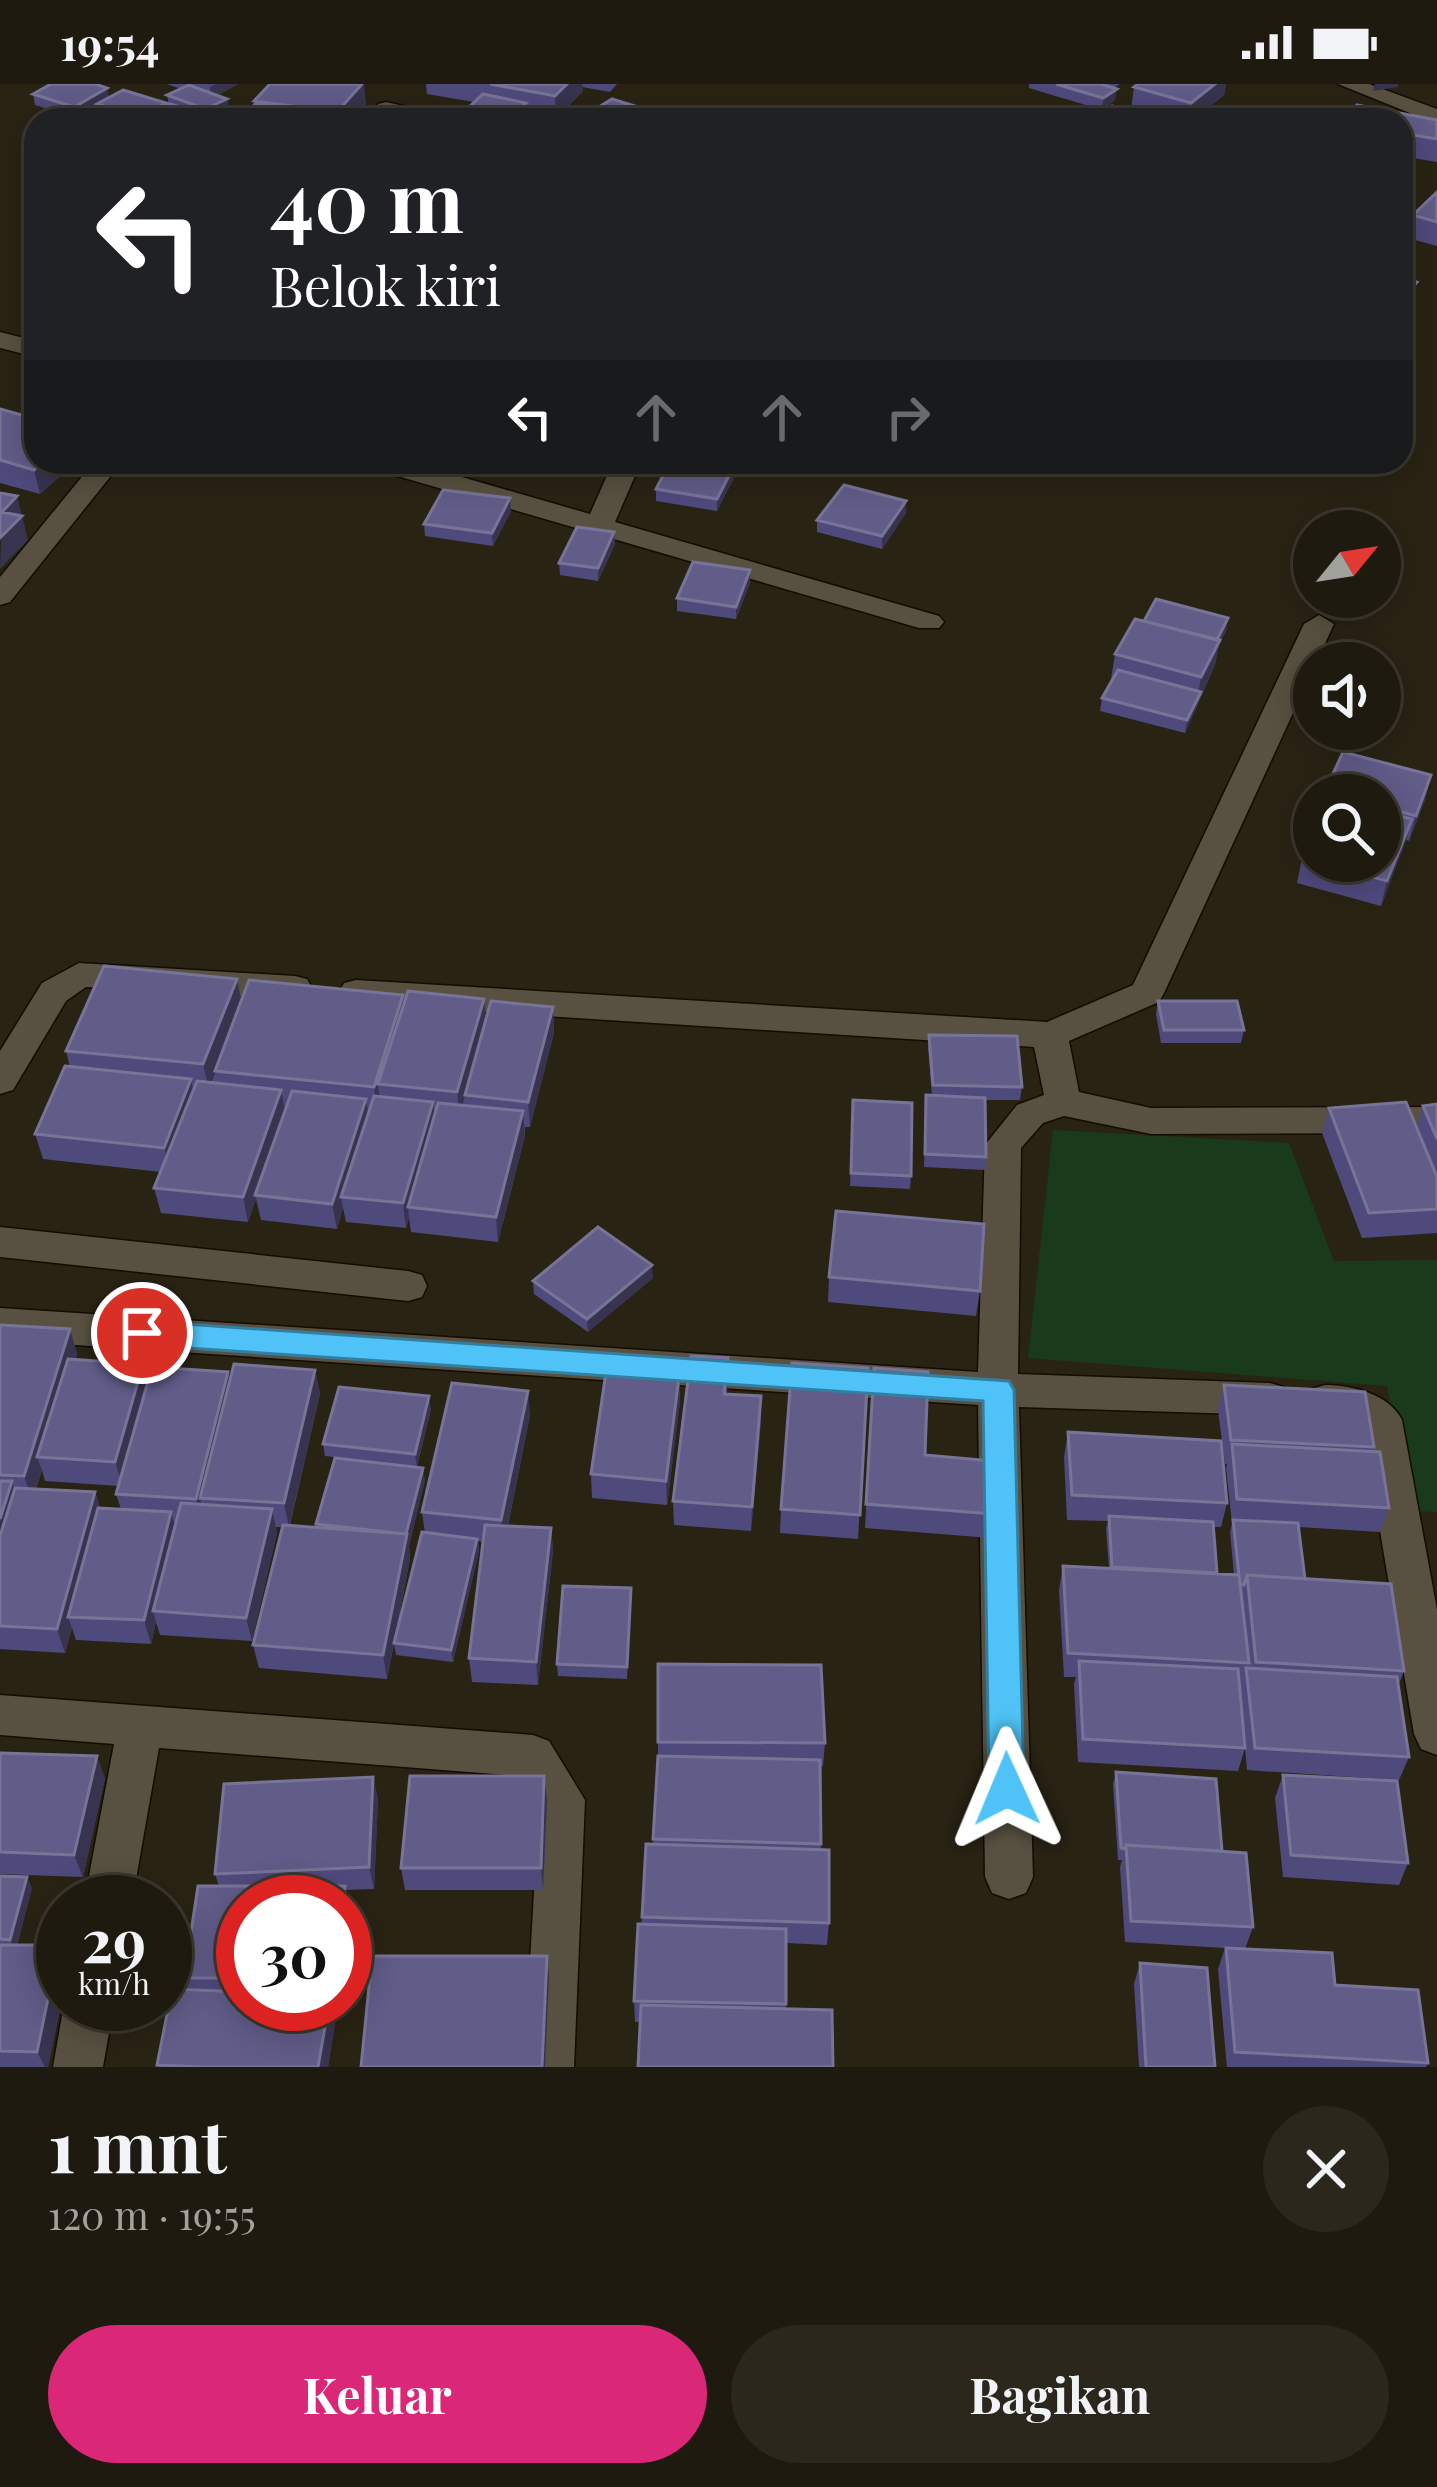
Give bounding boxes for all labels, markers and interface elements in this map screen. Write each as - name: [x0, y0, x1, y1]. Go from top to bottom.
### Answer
- text: 19:54: [60, 12, 160, 72]
- text: 40 m: [270, 142, 464, 254]
- icon: left: [72, 156, 228, 312]
- text: Belok kiri: [270, 249, 501, 321]
- icon: left: [497, 384, 563, 450]
- icon: ahead: [623, 384, 689, 450]
- icon: ahead: [749, 384, 815, 450]
- icon: right: [875, 384, 941, 450]
- north arrow: [1293, 510, 1401, 618]
- map controls: [1293, 510, 1401, 882]
- button: sound: [1293, 642, 1401, 750]
- button: search: [1293, 774, 1401, 882]
- pin: [91, 1282, 193, 1384]
- icon: arrive: [109, 1300, 175, 1366]
- position arrow: [944, 1726, 1070, 1852]
- speed limit sign: 30: [216, 1875, 372, 2031]
- text: 29: [82, 1898, 146, 1978]
- text: km/h: [78, 1963, 150, 2003]
- text: 1 mnt: [48, 2095, 227, 2191]
- button: close: [1263, 2106, 1389, 2232]
- text: 120 m · 19:55: [48, 2188, 256, 2240]
- button: Keluar: [48, 2325, 707, 2463]
- button: Bagikan: [731, 2325, 1389, 2463]

